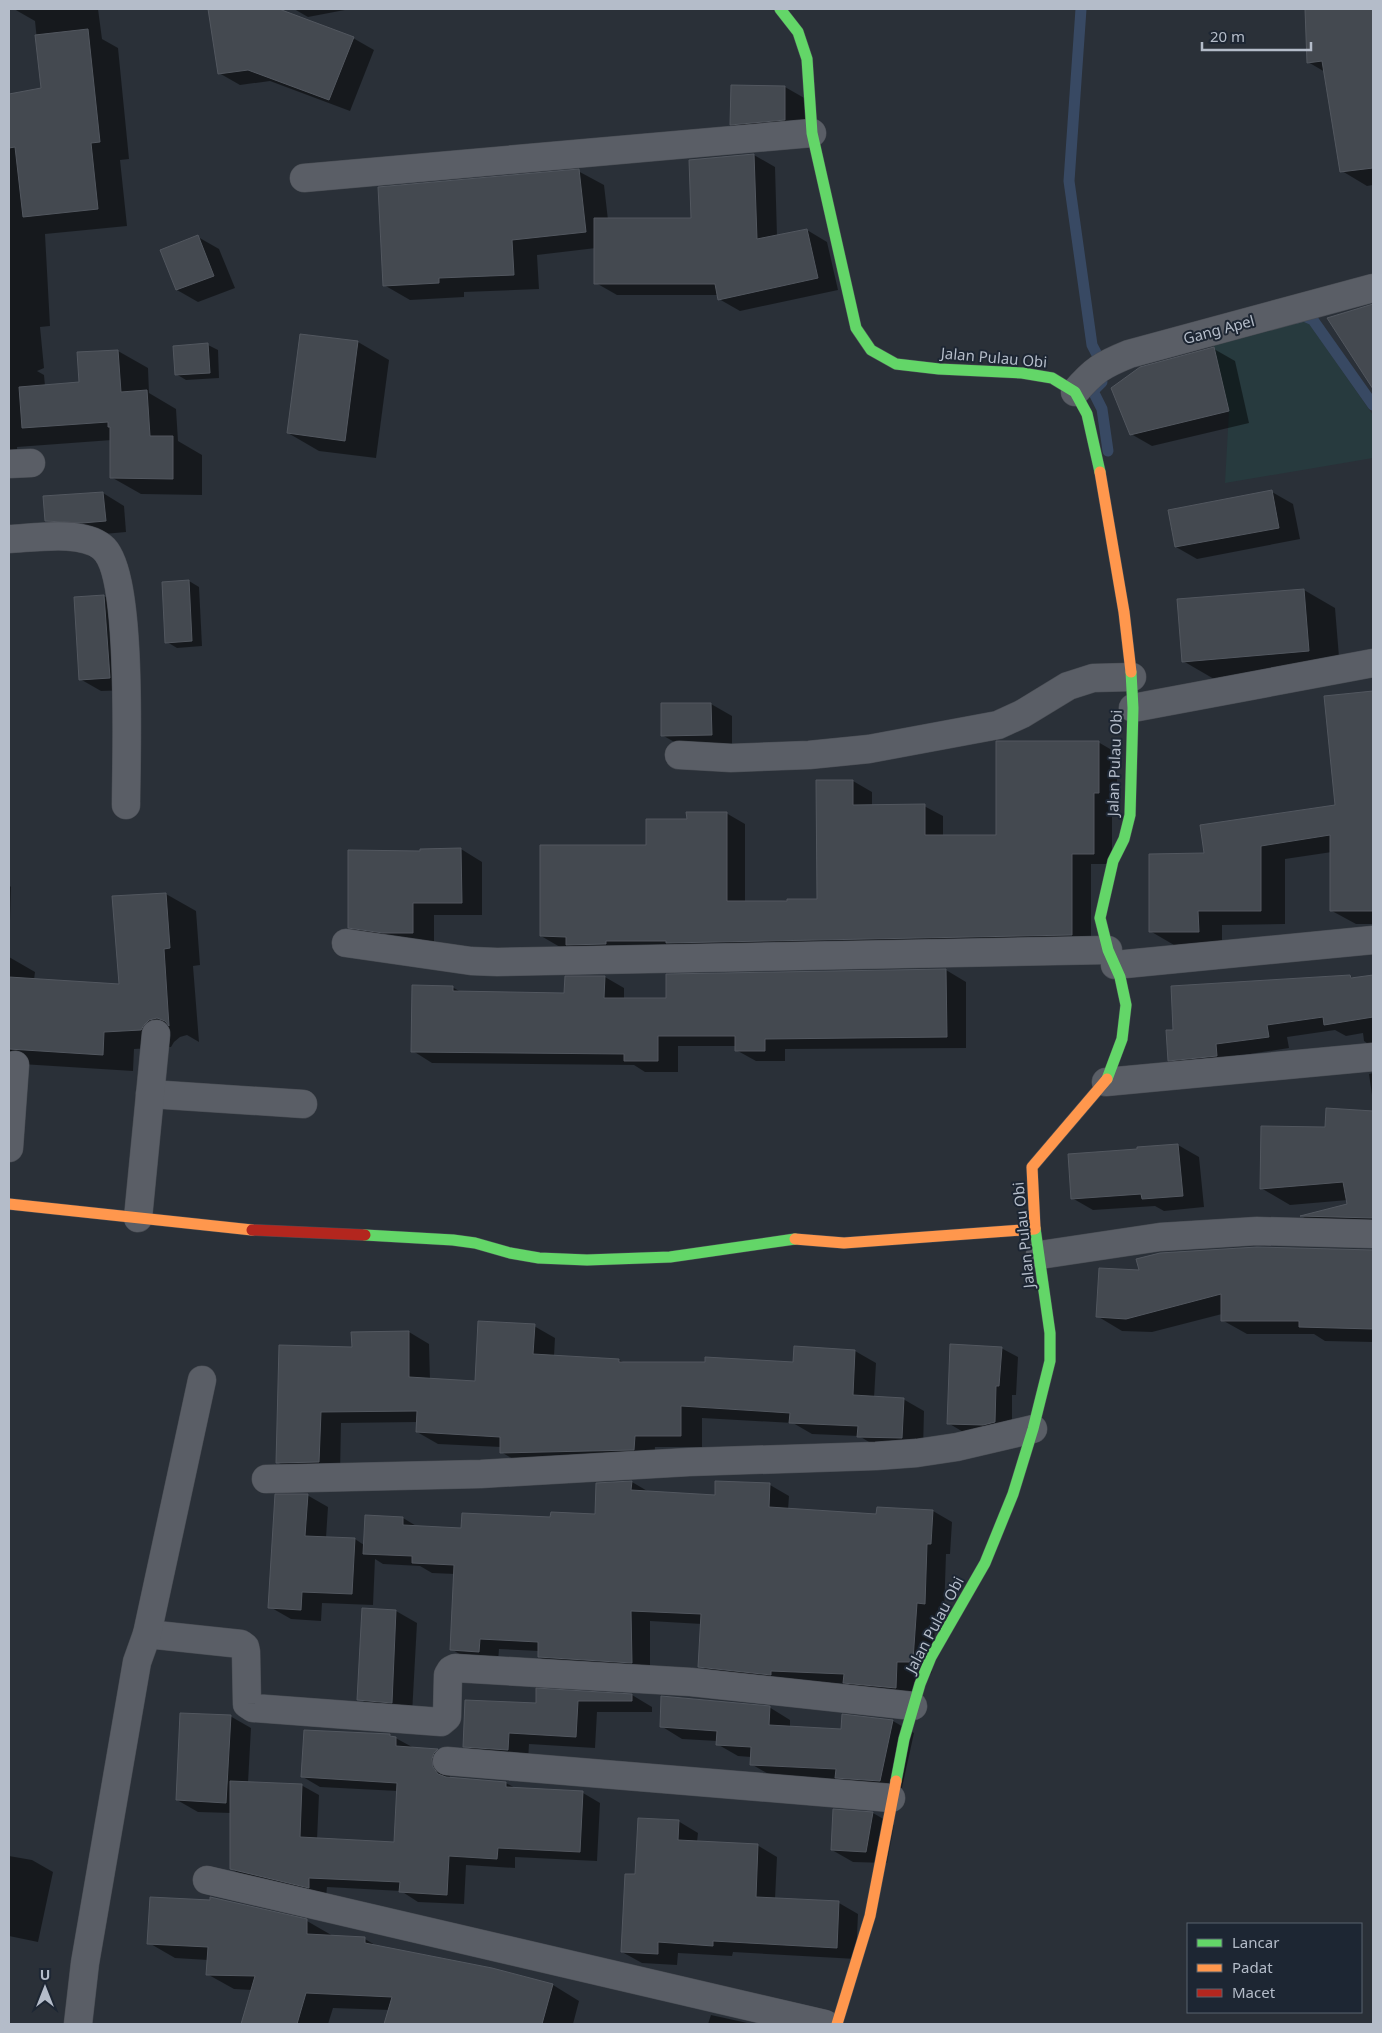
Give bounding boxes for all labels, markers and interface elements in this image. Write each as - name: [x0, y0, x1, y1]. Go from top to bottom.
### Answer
- scale bar: [1202, 20, 1311, 52]
- text: 20 m: [1210, 26, 1245, 46]
- street label: Gang Apel: [1181, 310, 1257, 348]
- street label: Jalan Pulau Obi: [938, 342, 1048, 372]
- street label: Jalan Pulau Obi: [1102, 709, 1126, 819]
- street label: Jalan Pulau Obi: [1007, 1181, 1039, 1291]
- street label: Jalan Pulau Obi: [899, 1573, 968, 1678]
- legend: [1187, 1923, 1362, 2013]
- text: Lancar: [1232, 1932, 1279, 1952]
- text: Padat: [1232, 1957, 1273, 1977]
- north arrow: [20, 1963, 70, 2013]
- text: U: [40, 1965, 50, 1984]
- text: Macet: [1232, 1982, 1276, 2002]

